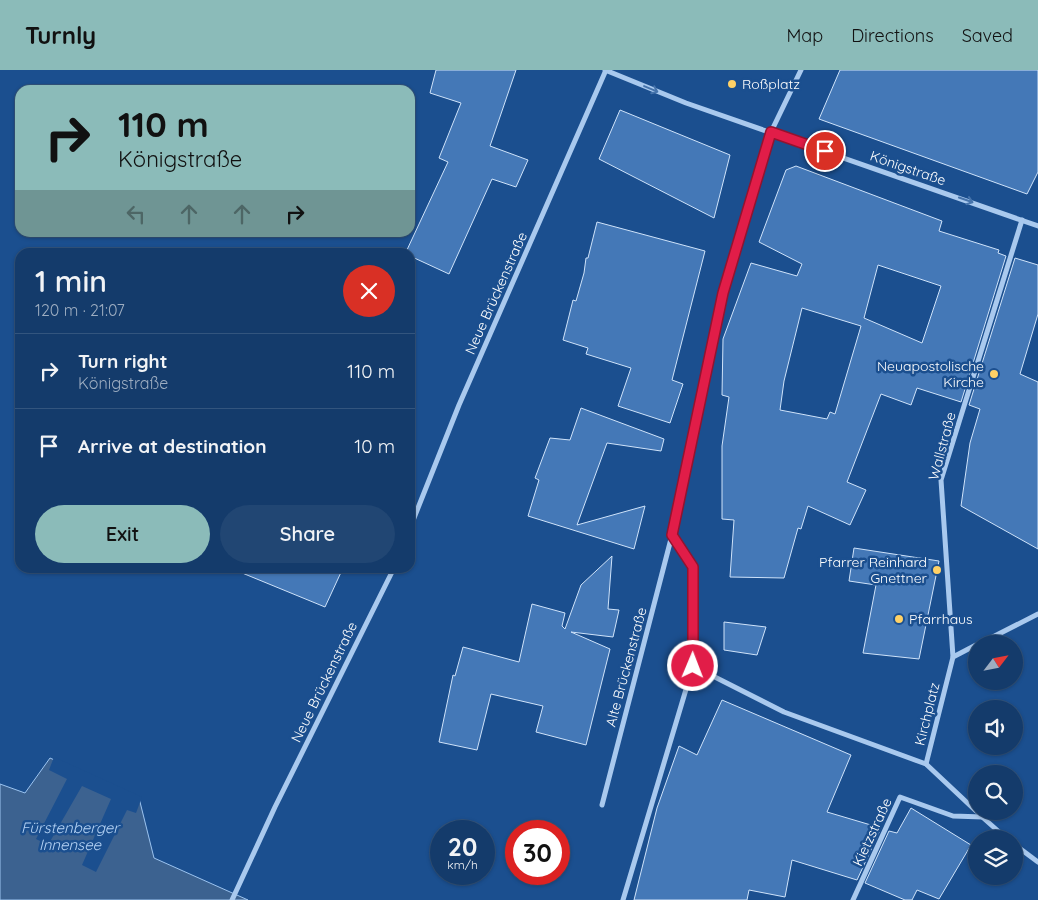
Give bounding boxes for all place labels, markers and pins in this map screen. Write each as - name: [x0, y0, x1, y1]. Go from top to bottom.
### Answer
- place label: Roßplatz: [742, 75, 800, 93]
- marker: Roßplatz: [726, 78, 738, 90]
- pin: [804, 130, 846, 172]
- place label: Neuapostolische Kirche: [877, 357, 984, 391]
- marker: Neuapostolische Kirche: [988, 368, 1000, 380]
- place label: Pfarrer Reinhard Gnettner: [819, 553, 928, 587]
- marker: Pfarrer Reinhard Gnettner: [931, 564, 943, 576]
- place label: Pfarrhaus: [909, 610, 973, 628]
- marker: Pfarrhaus: [893, 613, 905, 625]

